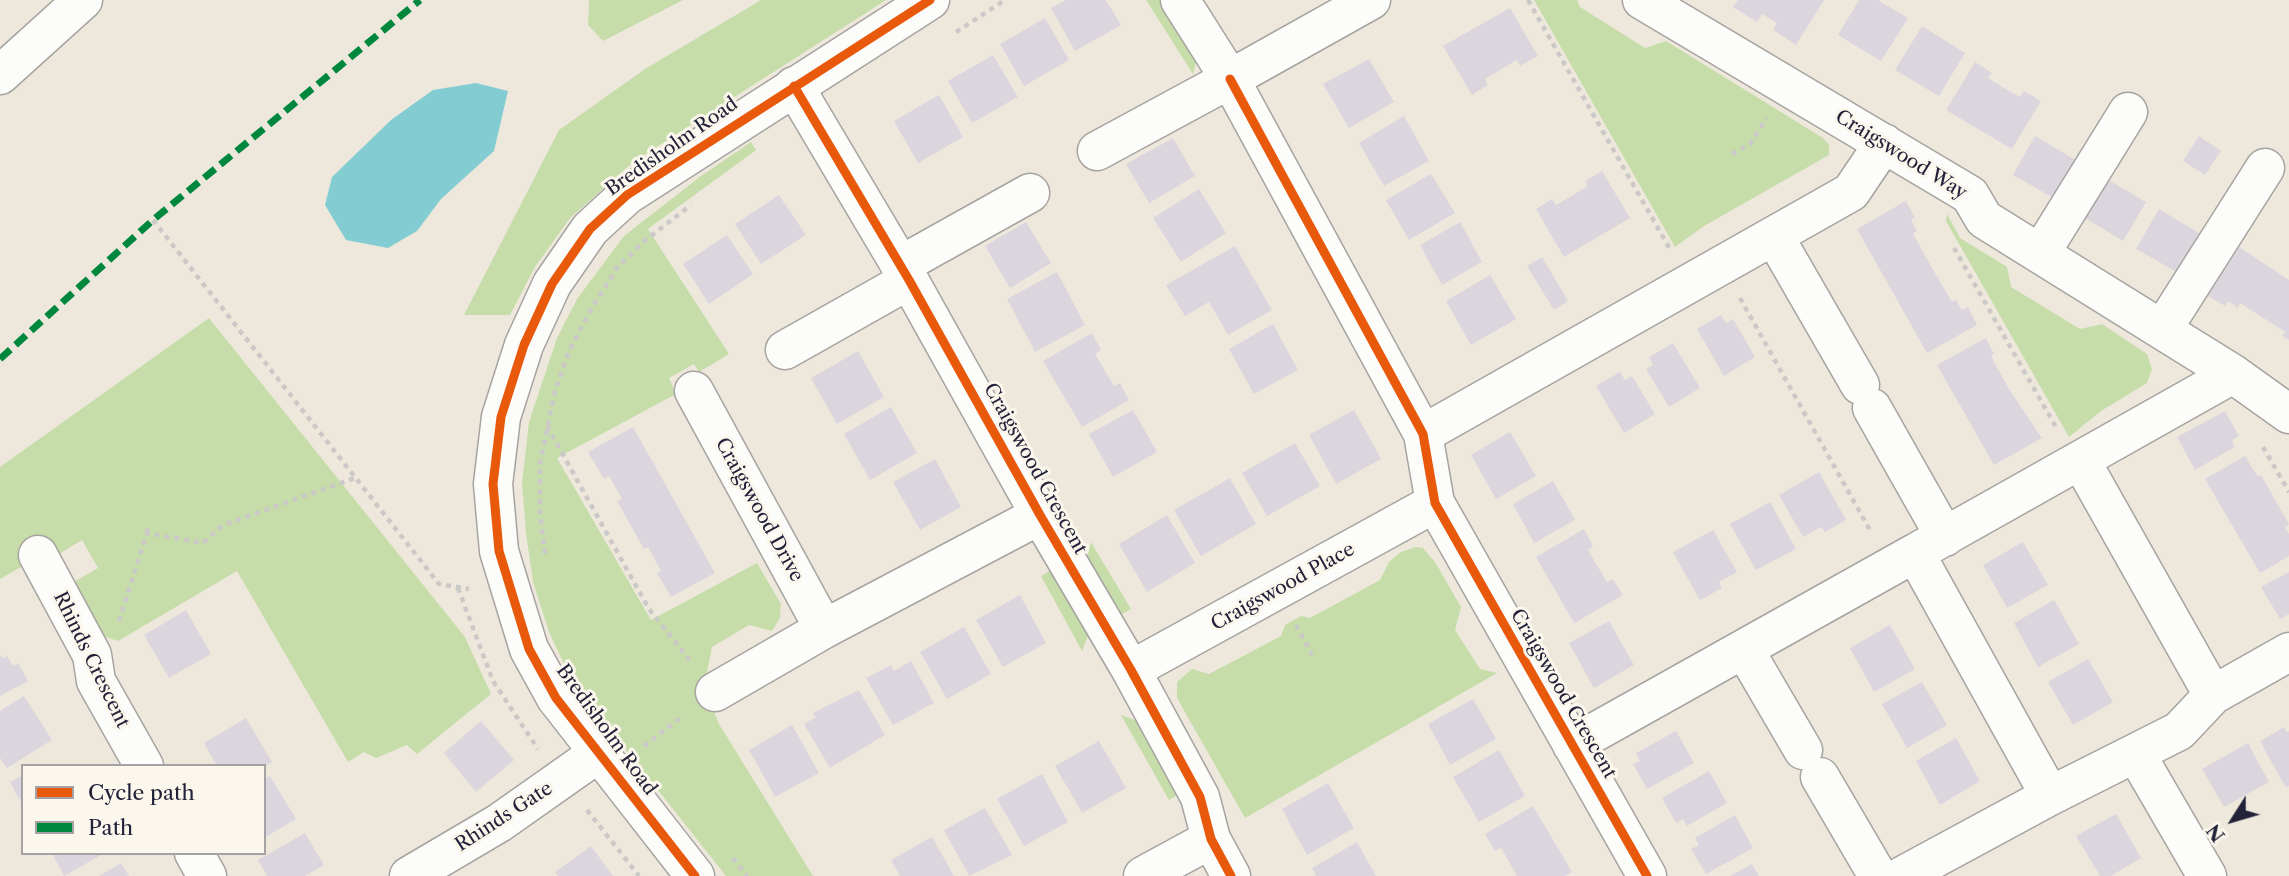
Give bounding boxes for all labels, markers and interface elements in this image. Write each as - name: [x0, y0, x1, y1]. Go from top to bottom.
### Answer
- street label: Bredisholm Road: [602, 93, 742, 201]
- street label: Craigswood Way: [1831, 105, 1971, 205]
- street label: Craigswood Crescent: [978, 379, 1092, 559]
- street label: Craigswood Drive: [710, 434, 808, 586]
- street label: Craigswood Place: [1207, 538, 1359, 636]
- street label: Rhinds Crescent: [48, 588, 134, 732]
- street label: Craigswood Crescent: [1505, 605, 1621, 783]
- street label: Bredisholm Road: [551, 660, 661, 800]
- legend: [21, 764, 266, 855]
- street label: Rhinds Gate: [451, 777, 557, 857]
- text: Cycle path: [88, 780, 195, 805]
- north arrow: [2198, 785, 2268, 855]
- text: Path: [88, 815, 133, 840]
- text: N: [2202, 819, 2230, 846]

